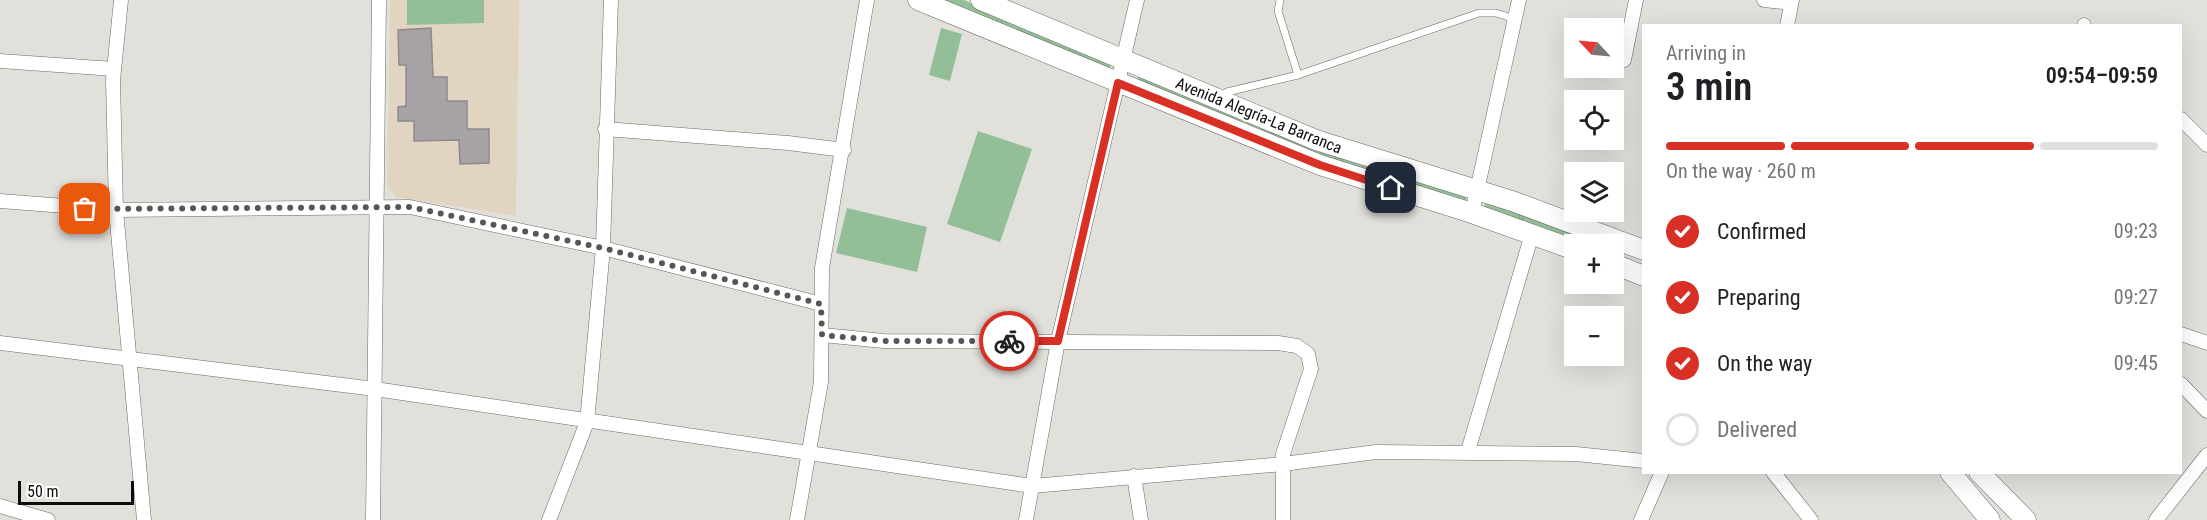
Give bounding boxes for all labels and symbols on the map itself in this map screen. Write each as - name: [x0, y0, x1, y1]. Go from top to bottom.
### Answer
- north arrow: [1564, 18, 1624, 78]
- street label: Avenida Alegría-La Barranca: [1173, 73, 1345, 158]
- pin: [1365, 162, 1416, 213]
- pin: [59, 183, 110, 234]
- courier: [979, 311, 1039, 371]
- scale bar: [18, 478, 134, 506]

